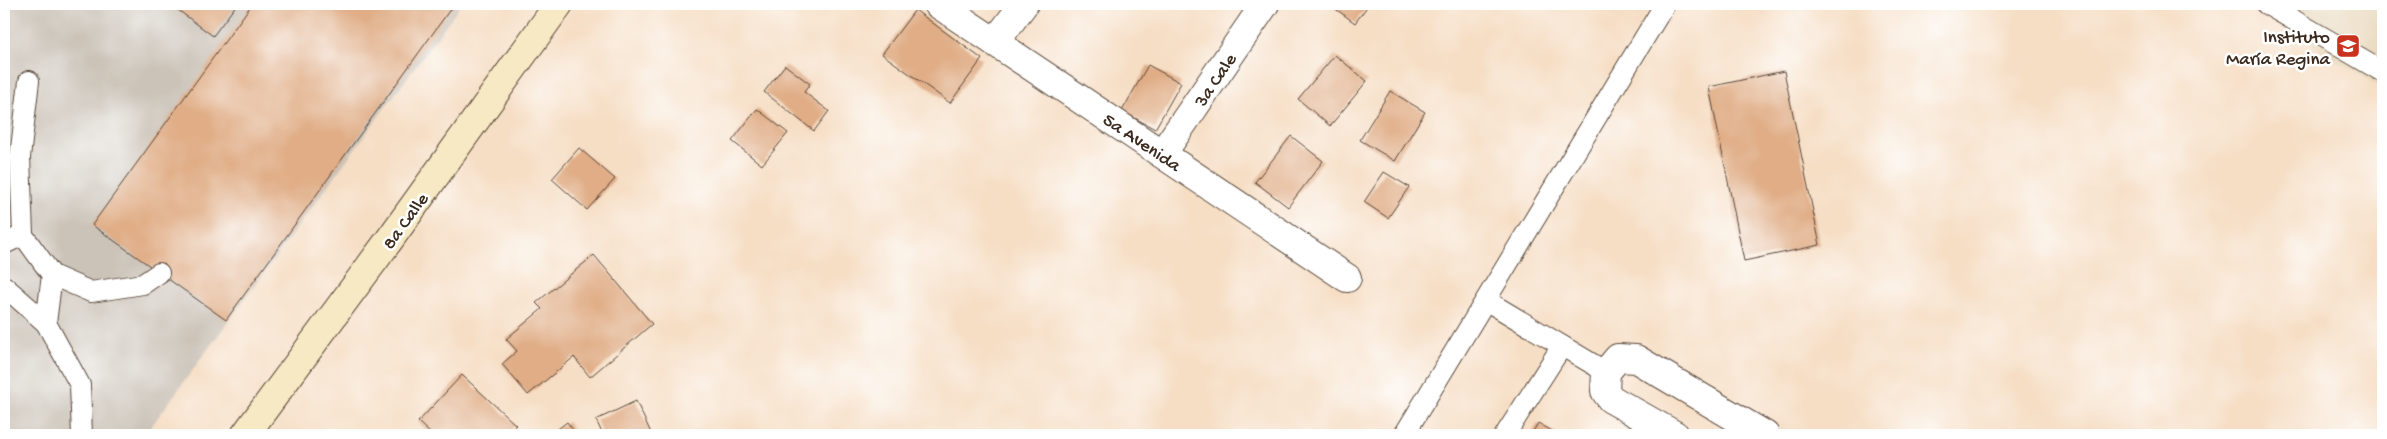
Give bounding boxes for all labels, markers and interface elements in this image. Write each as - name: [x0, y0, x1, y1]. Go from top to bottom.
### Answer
- place label: Instituto María Regina: [2226, 27, 2331, 72]
- school or university icon: Instituto María Regina: [2335, 33, 2361, 59]
- street label: 3a Cale: [1190, 50, 1243, 113]
- street label: 5a Avenida: [1098, 109, 1186, 179]
- street label: 8a Calle: [379, 189, 435, 255]

